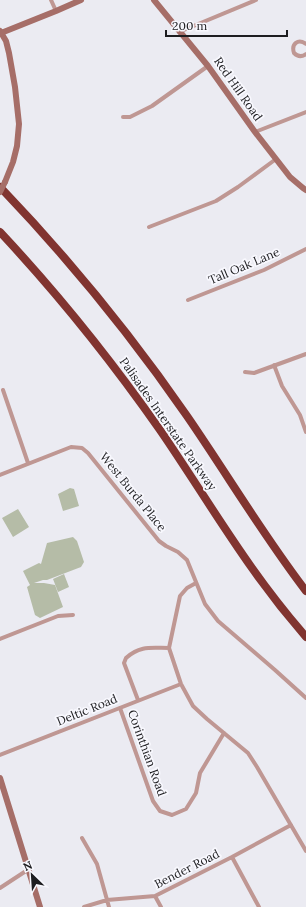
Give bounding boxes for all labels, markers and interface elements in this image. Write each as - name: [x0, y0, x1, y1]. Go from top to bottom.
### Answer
- scale bar: [166, 12, 287, 38]
- text: 200 m: [172, 18, 208, 33]
- street label: Red Hill Road: [211, 54, 266, 123]
- street label: Tall Oak Lane: [206, 244, 282, 287]
- street label: Palisades Interstate Parkway: [117, 354, 221, 494]
- street label: West Burda Place: [97, 449, 170, 534]
- street label: Deltic Road: [54, 691, 119, 728]
- street label: Corinthian Road: [125, 708, 170, 798]
- street label: Bender Road: [152, 846, 222, 891]
- north arrow: [12, 855, 52, 895]
- text: N: [21, 858, 35, 874]

